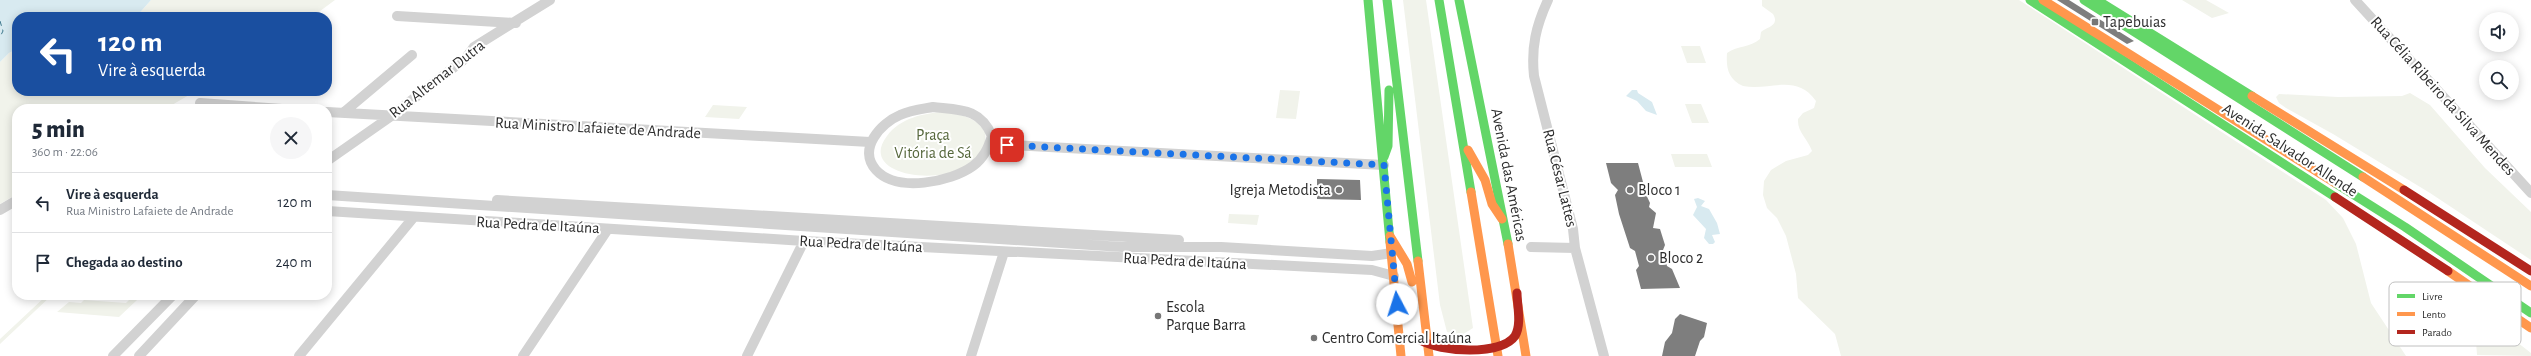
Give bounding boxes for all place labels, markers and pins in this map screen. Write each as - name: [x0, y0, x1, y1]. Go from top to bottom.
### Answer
- place label: Tapebuias: [2103, 14, 2166, 30]
- marker: Tapebuias: [2090, 17, 2100, 27]
- pin: [990, 128, 1024, 162]
- place label: Igreja Metodista: [1230, 182, 1331, 199]
- place label: Bloco 1: [1638, 182, 1681, 198]
- marker: Igreja Metodista: [1334, 185, 1344, 195]
- marker: Bloco 1: [1625, 185, 1635, 195]
- place label: Bloco 2: [1659, 250, 1703, 266]
- marker: Bloco 2: [1646, 253, 1656, 263]
- place label: Escola Parque Barra: [1166, 299, 1246, 333]
- marker: Escola Parque Barra: [1153, 311, 1163, 321]
- place label: Centro Comercial Itaúna: [1322, 330, 1472, 346]
- marker: Centro Comercial Itaúna: [1309, 333, 1319, 343]

